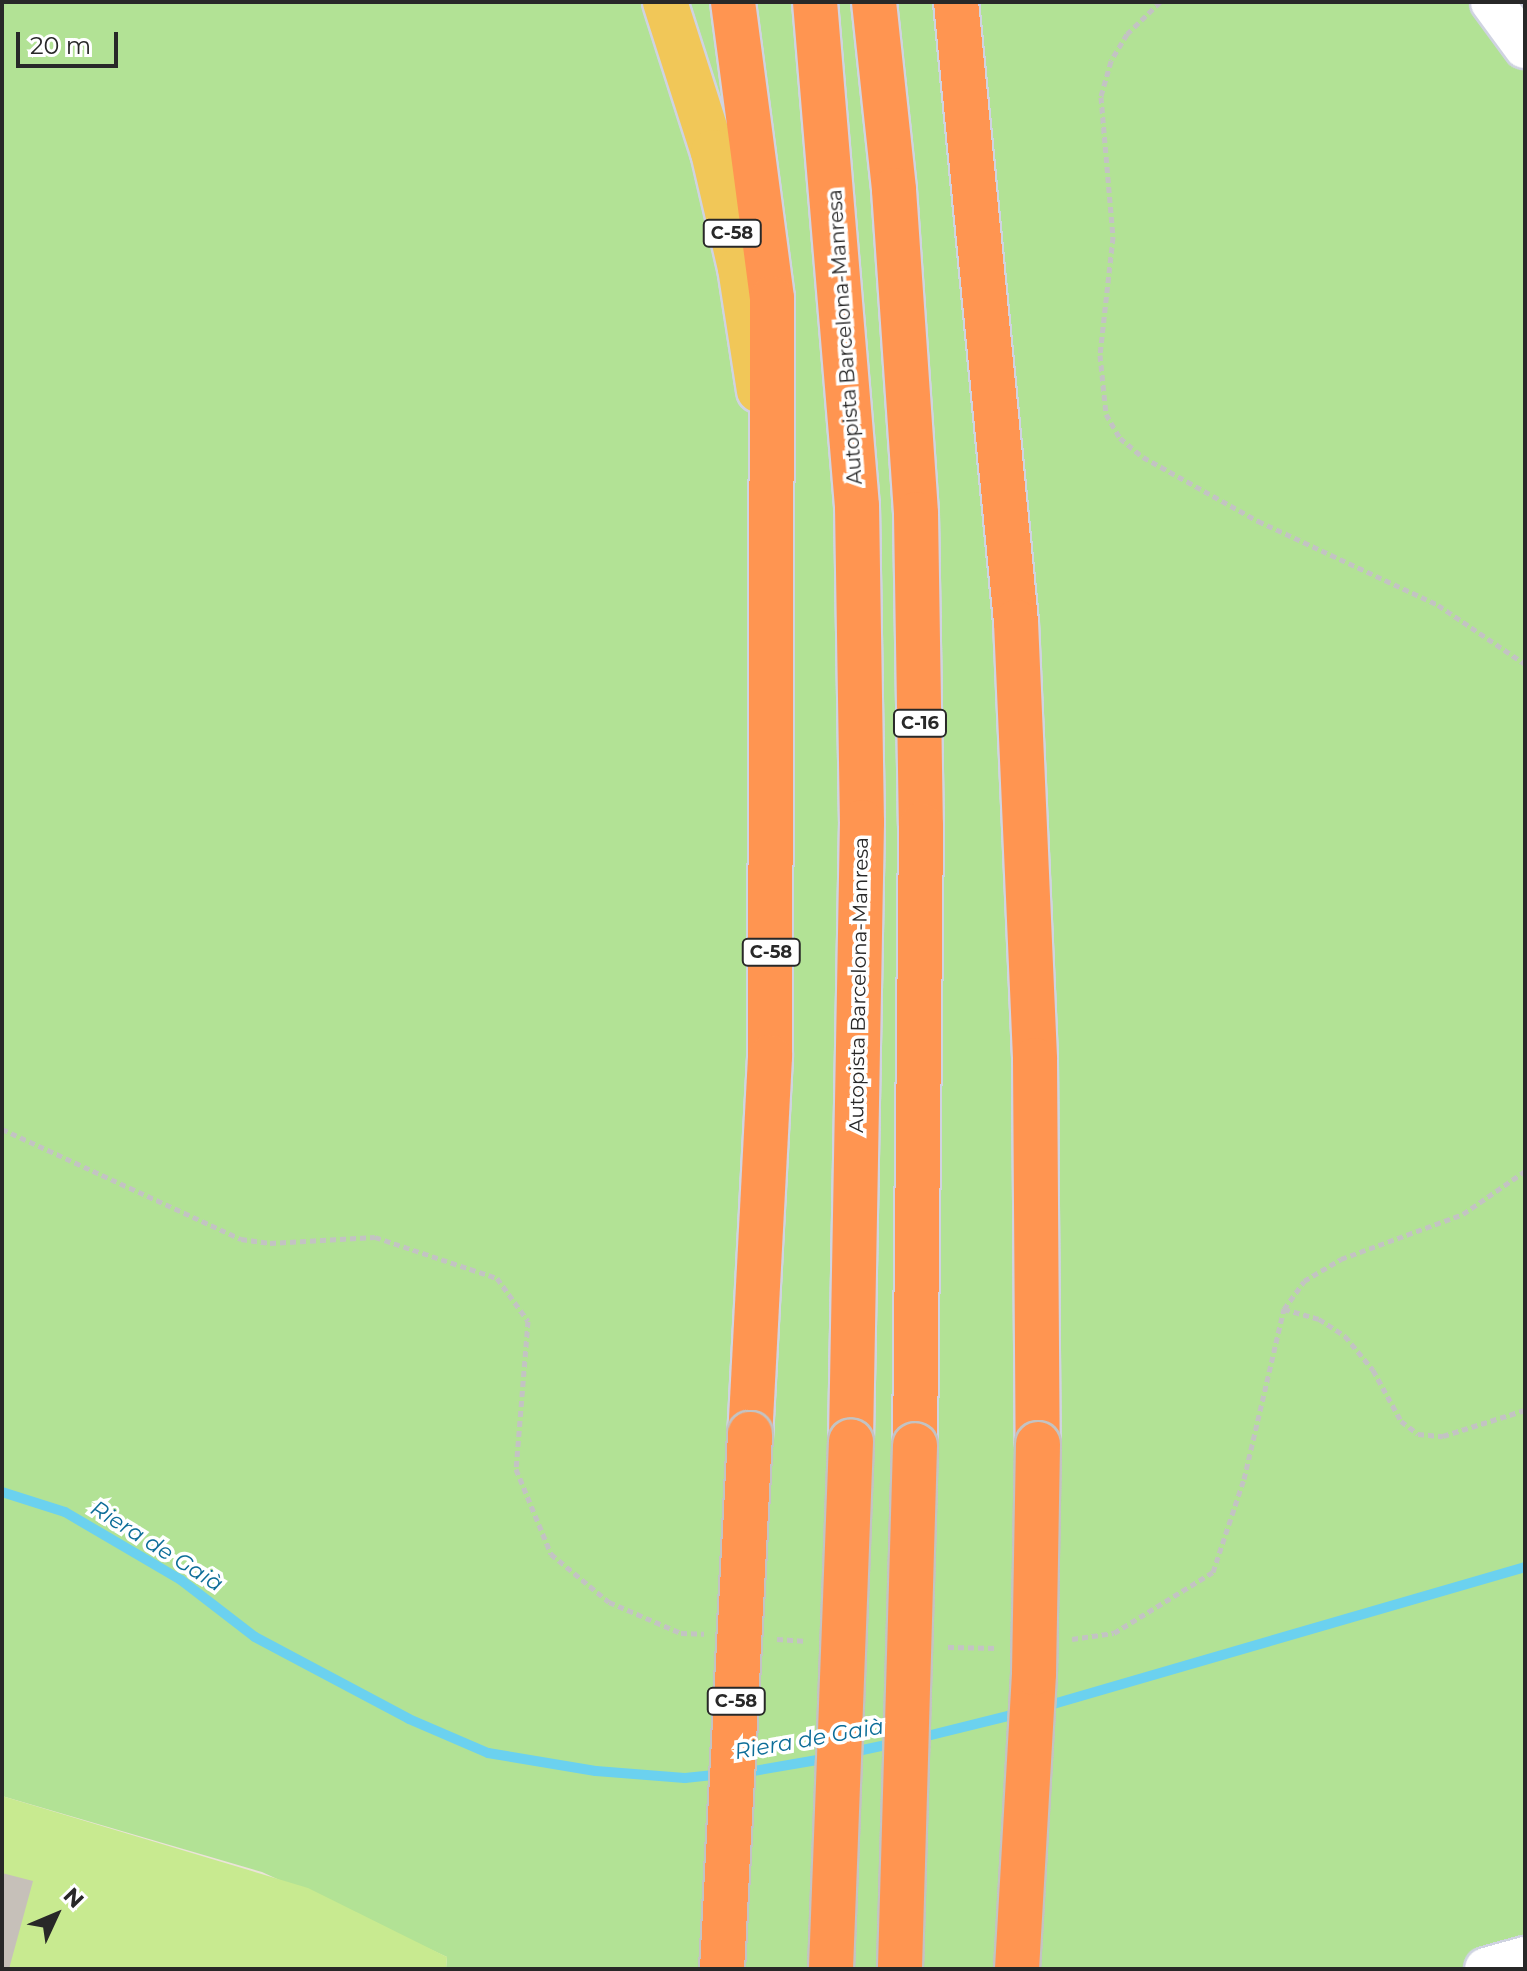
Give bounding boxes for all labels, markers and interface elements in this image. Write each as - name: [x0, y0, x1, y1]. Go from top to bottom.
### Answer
- scale bar: [20, 16, 122, 66]
- text: 20 m: [30, 31, 91, 60]
- street label: Autopista Barcelona-Manresa: [823, 189, 867, 485]
- road number: C-58: [702, 219, 762, 247]
- road number: C-16: [892, 709, 948, 737]
- street label: Autopista Barcelona-Manresa: [844, 837, 874, 1133]
- road number: C-58: [741, 938, 801, 966]
- water label: Riera de Gaià: [86, 1495, 228, 1597]
- road number: C-58: [706, 1687, 766, 1715]
- water label: Riera de Gaià: [732, 1713, 886, 1765]
- north arrow: [16, 1875, 96, 1955]
- text: N: [58, 1882, 90, 1914]

